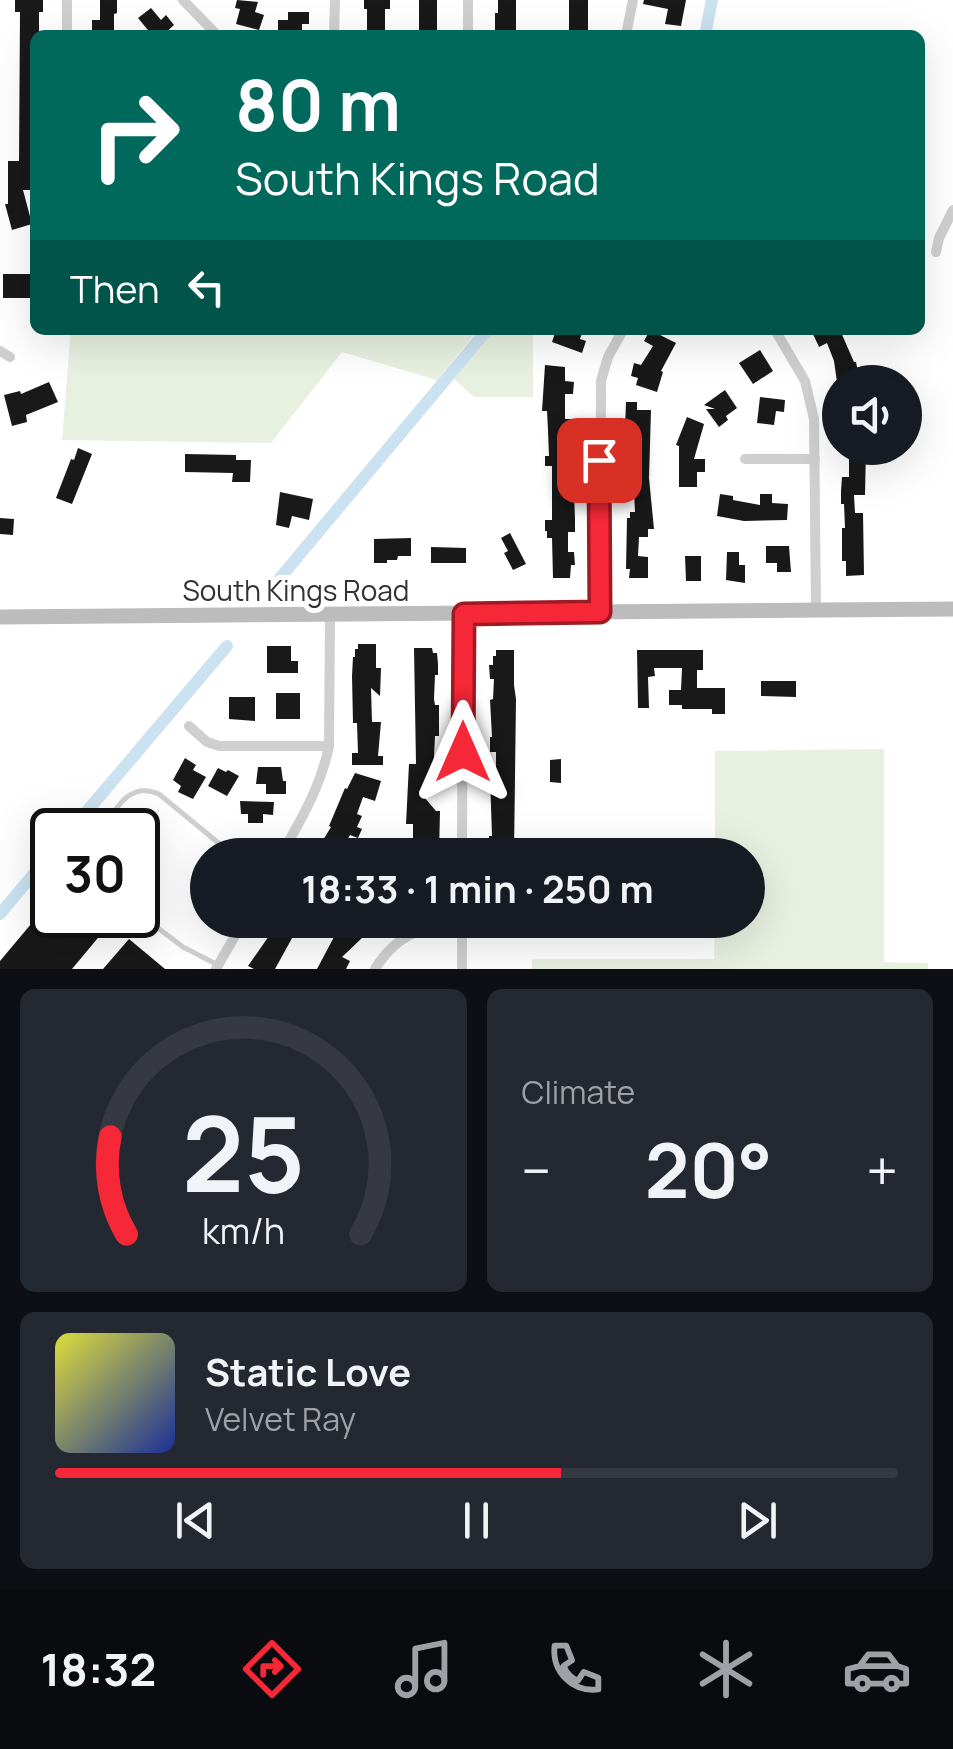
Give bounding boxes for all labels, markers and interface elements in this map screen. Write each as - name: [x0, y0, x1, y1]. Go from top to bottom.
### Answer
- text: 80 m: [235, 56, 401, 152]
- icon: right: [70, 70, 200, 200]
- text: South Kings Road: [235, 147, 600, 209]
- icon: left: [179, 260, 234, 315]
- text: Then: [70, 262, 159, 314]
- map controls: [822, 365, 922, 465]
- button: sound: [822, 365, 922, 465]
- pin: [557, 418, 642, 503]
- icon: arrive: [572, 433, 627, 488]
- street label: South Kings Road: [183, 571, 409, 609]
- position arrow: [411, 700, 515, 804]
- speed limit sign: 30: [30, 808, 160, 938]
- text: 18:33 · 1 min · 250 m: [301, 862, 654, 914]
- text: Climate: [522, 1070, 635, 1114]
- text: 25: [182, 1081, 305, 1223]
- text: 20°: [645, 1118, 773, 1221]
- text: −: [522, 1132, 551, 1208]
- text: +: [866, 1132, 898, 1208]
- text: km/h: [202, 1206, 285, 1255]
- text: Static Love: [205, 1345, 411, 1397]
- text: Velvet Ray: [205, 1397, 356, 1441]
- icon: previous: [168, 1493, 223, 1548]
- icon: pause: [449, 1493, 504, 1548]
- icon: next: [730, 1493, 785, 1548]
- icon: directions: [237, 1634, 307, 1704]
- icon: music: [389, 1634, 459, 1704]
- icon: phone: [540, 1634, 610, 1704]
- icon: climate: [691, 1634, 761, 1704]
- icon: car: [842, 1634, 912, 1704]
- text: 18:32: [41, 1638, 156, 1700]

